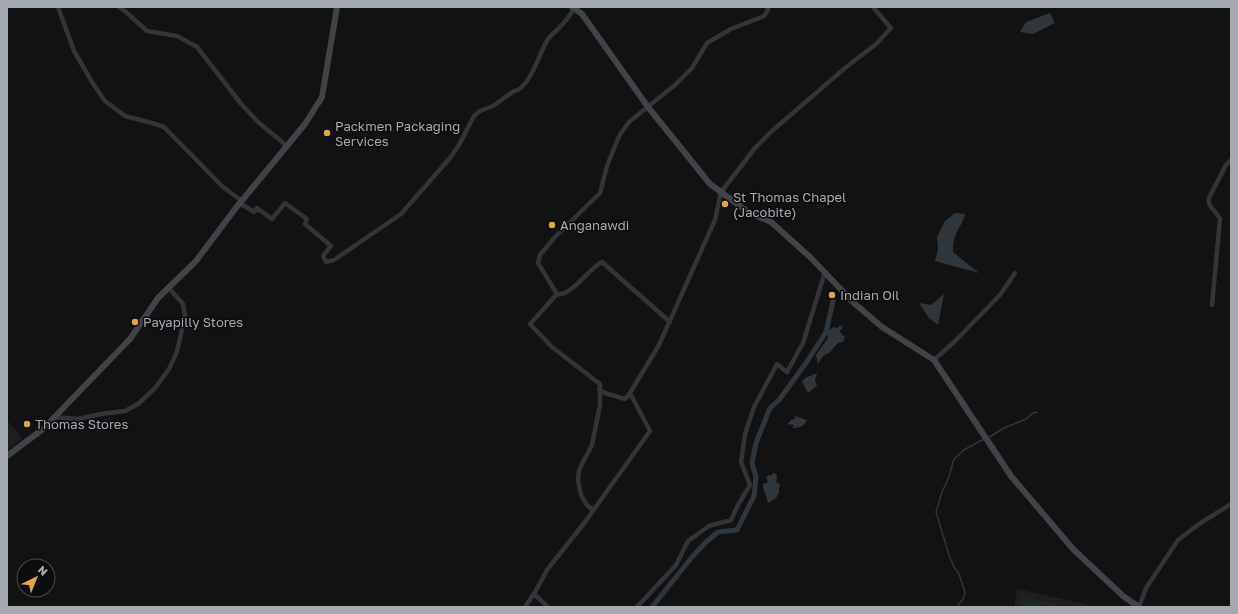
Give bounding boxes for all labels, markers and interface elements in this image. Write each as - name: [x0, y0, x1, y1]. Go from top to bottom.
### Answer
- place label: Packmen Packaging Services: [335, 118, 460, 149]
- marker: Packmen Packaging Services: [322, 128, 332, 138]
- place label: St Thomas Chapel (Jacobite): [733, 189, 846, 220]
- marker: St Thomas Chapel (Jacobite): [720, 199, 730, 209]
- place label: Anganawdi: [560, 217, 629, 233]
- marker: Anganawdi: [547, 220, 557, 230]
- place label: Indian Oil: [840, 287, 899, 303]
- marker: Indian Oil: [827, 290, 837, 300]
- place label: Payapilly Stores: [143, 314, 243, 330]
- marker: Payapilly Stores: [130, 317, 140, 327]
- place label: Thomas Stores: [35, 416, 128, 432]
- marker: Thomas Stores: [22, 419, 32, 429]
- north arrow: [16, 558, 56, 598]
- text: N: [36, 563, 51, 578]

